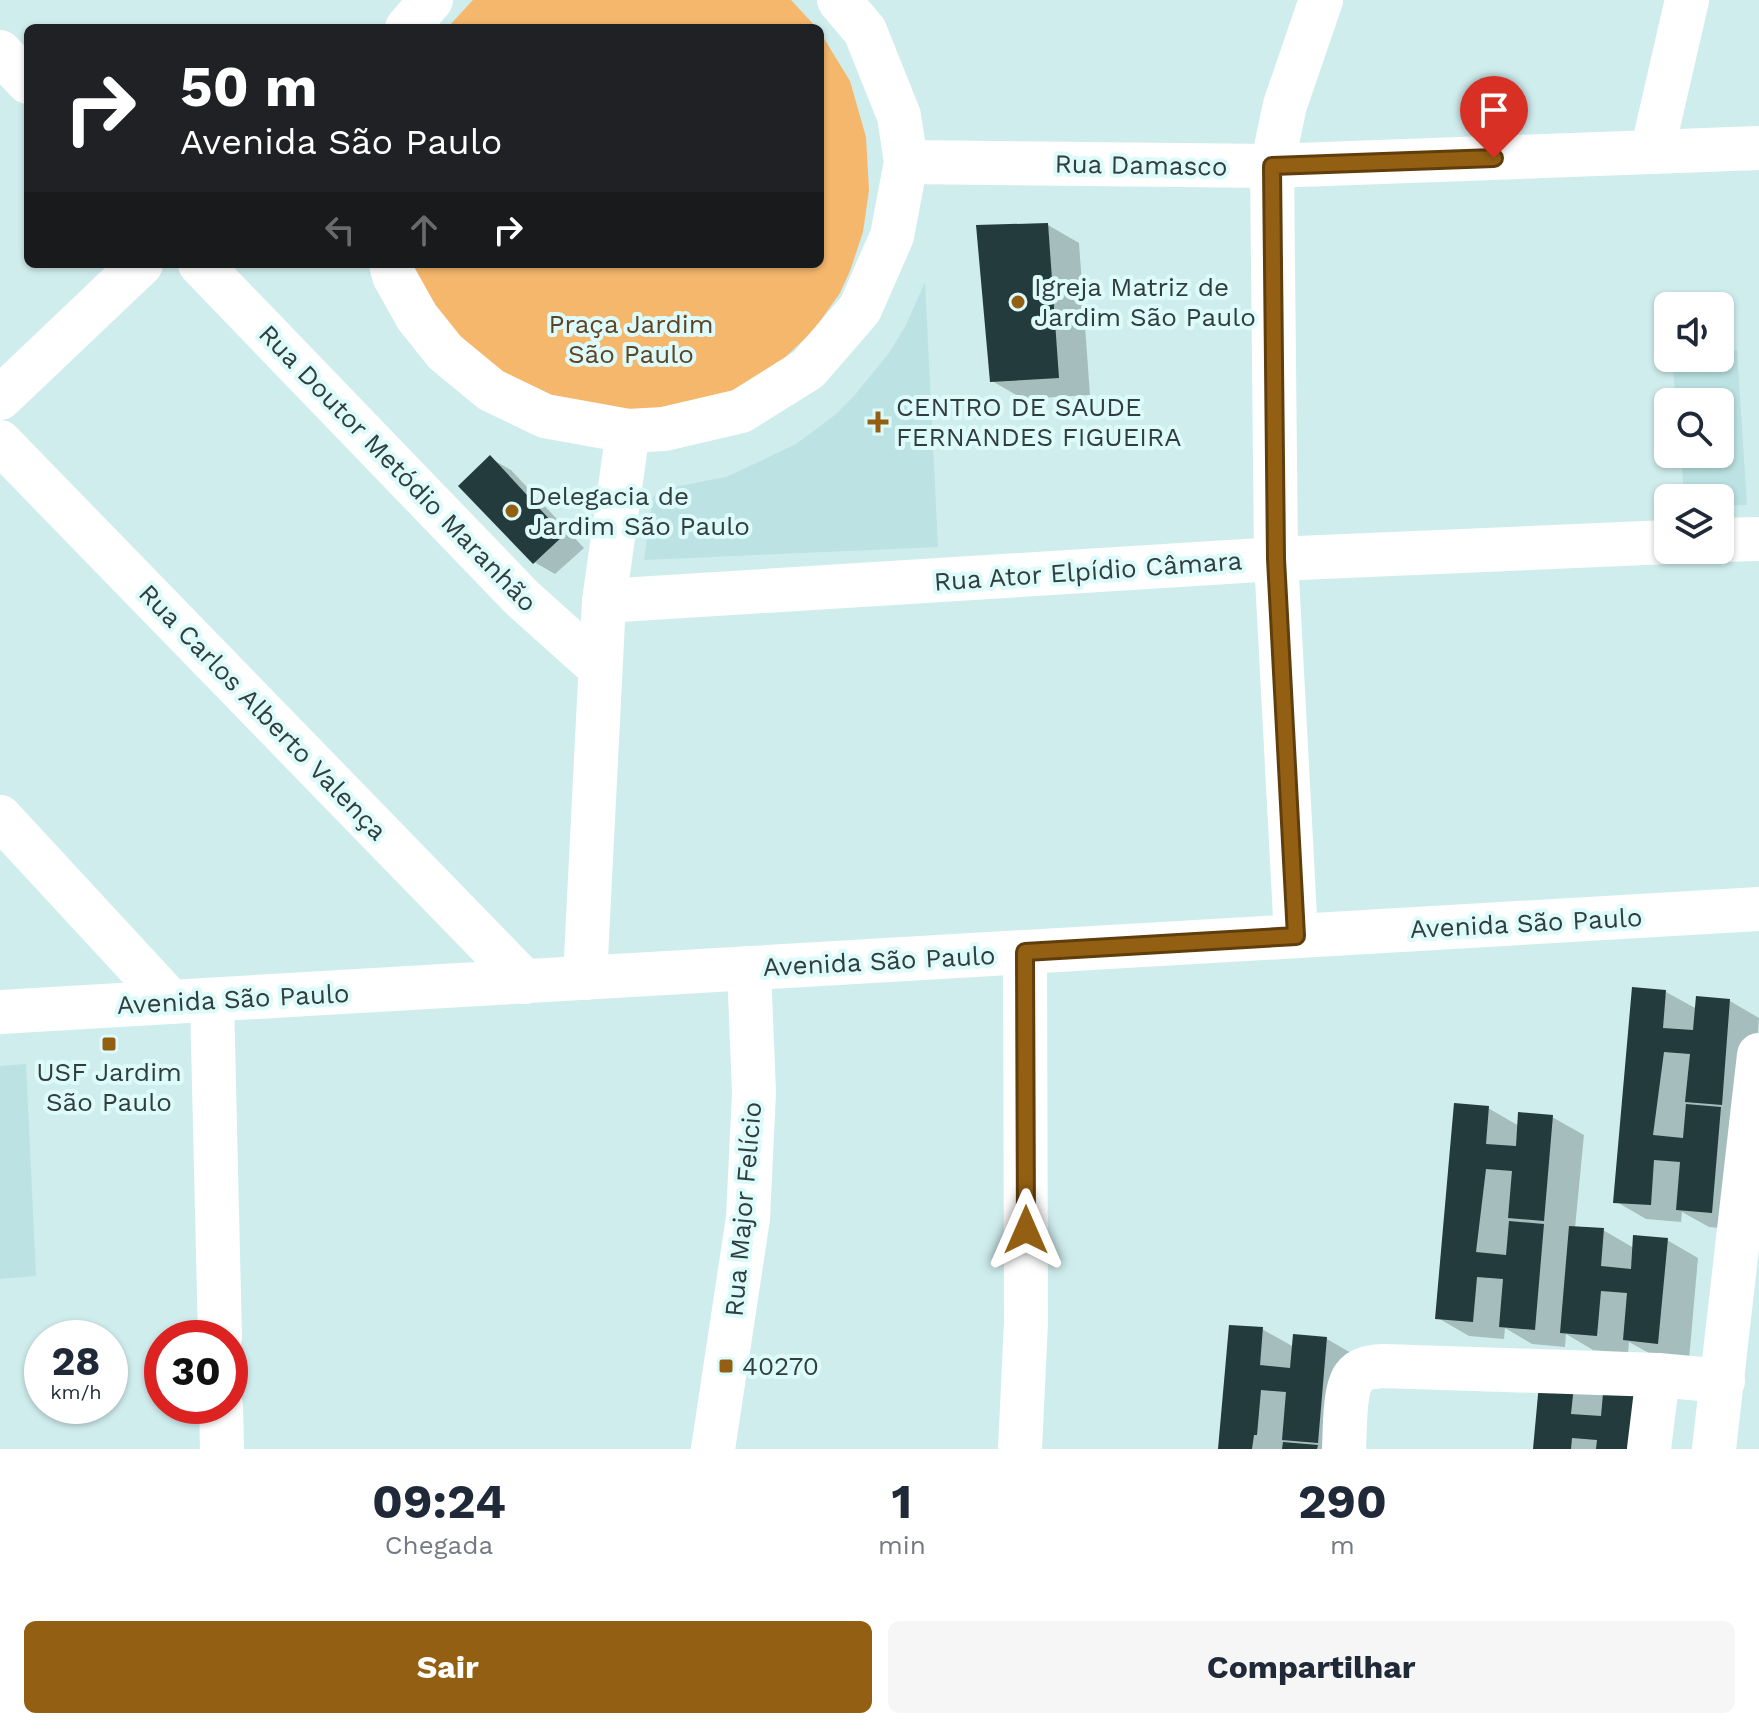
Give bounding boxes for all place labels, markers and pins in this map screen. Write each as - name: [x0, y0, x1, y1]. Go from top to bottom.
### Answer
- pin: [1460, 76, 1528, 158]
- place label: Igreja Matriz de Jardim São Paulo: [1034, 272, 1256, 332]
- marker: Igreja Matriz de Jardim São Paulo: [1009, 293, 1027, 311]
- place label: CENTRO DE SAUDE FERNANDES FIGUEIRA: [896, 392, 1181, 452]
- marker: CENTRO DE SAUDE FERNANDES FIGUEIRA: [867, 411, 889, 433]
- place label: Delegacia de Jardim São Paulo: [528, 481, 750, 541]
- marker: Delegacia de Jardim São Paulo: [503, 502, 521, 520]
- marker: USF Jardim São Paulo: [100, 1035, 118, 1053]
- place label: USF Jardim São Paulo: [36, 1057, 182, 1117]
- place label: 40270: [742, 1351, 819, 1381]
- marker: 40270: [717, 1357, 735, 1375]

